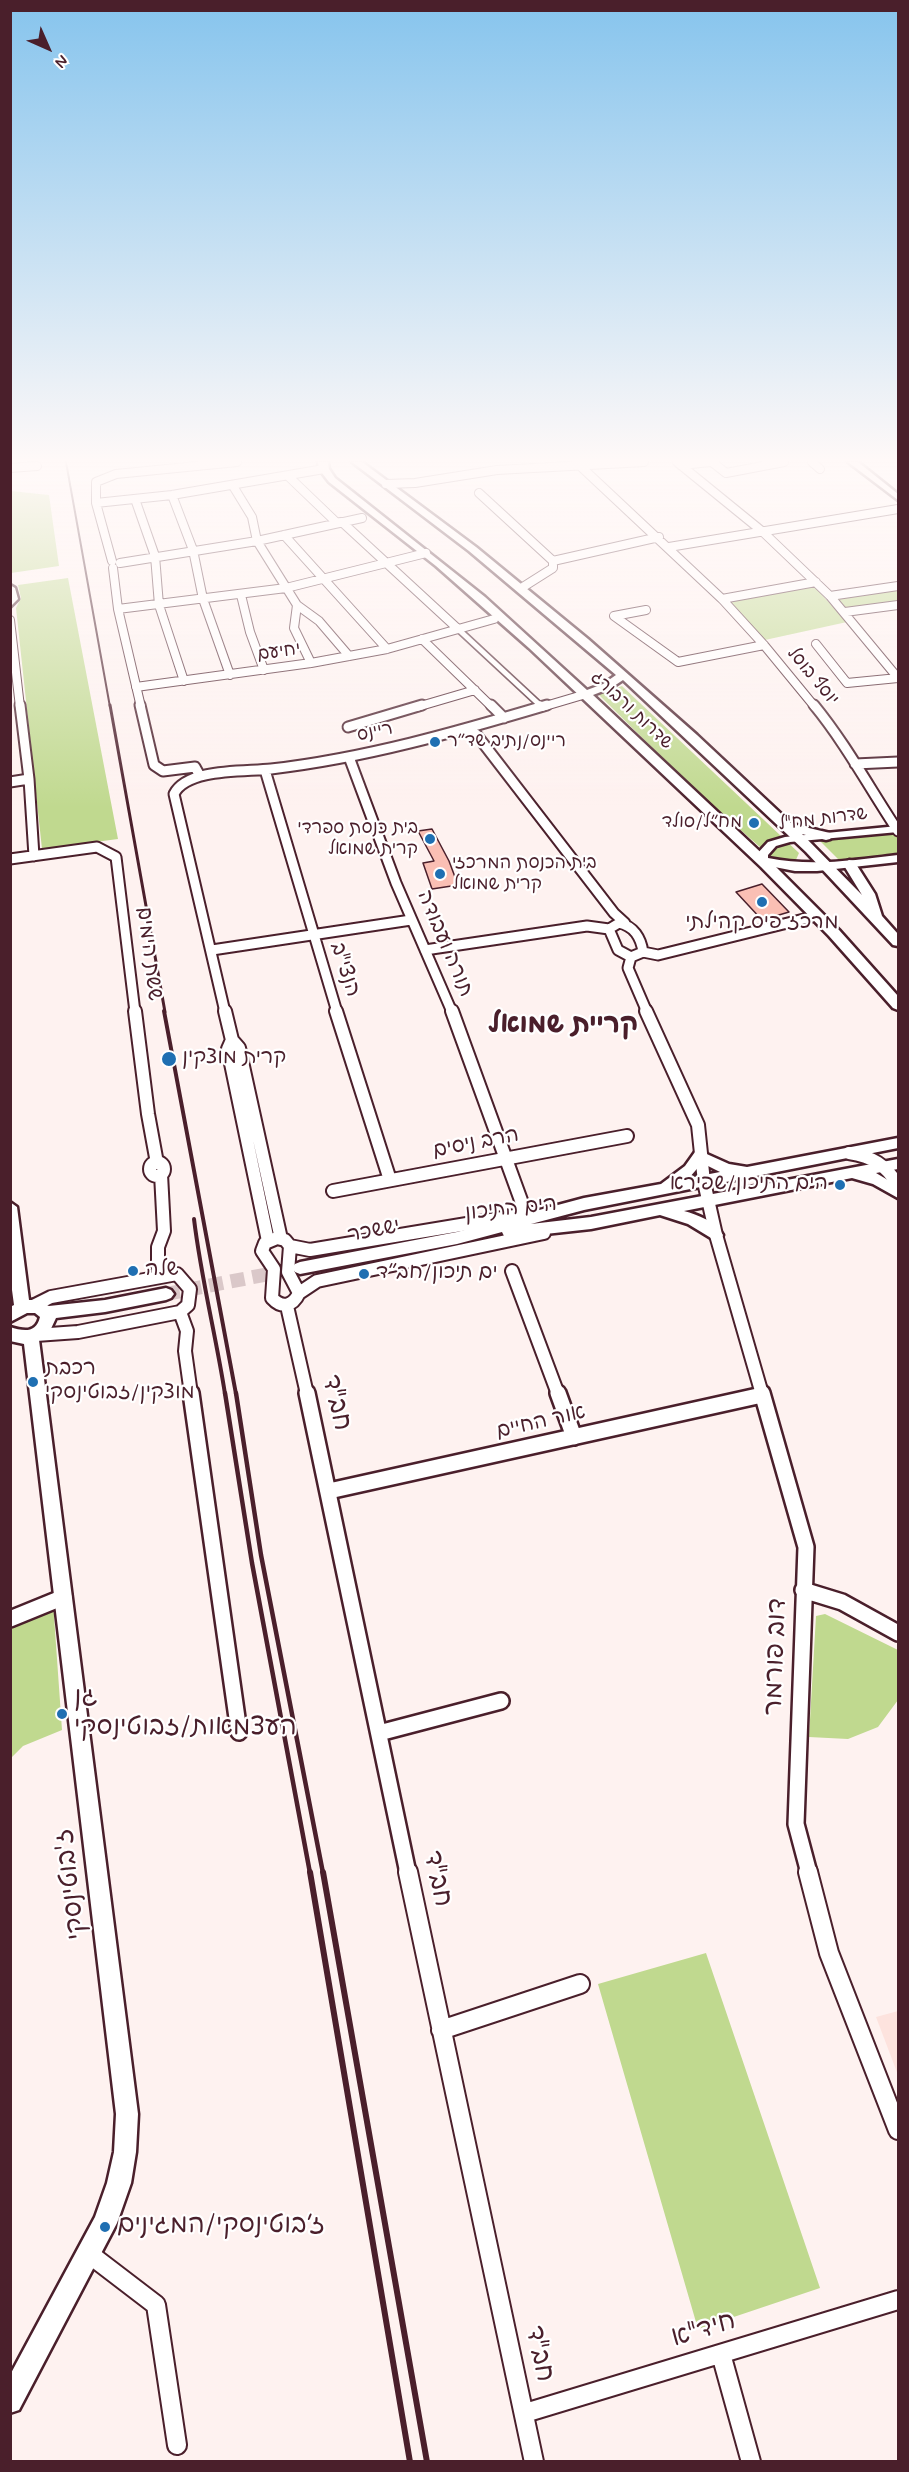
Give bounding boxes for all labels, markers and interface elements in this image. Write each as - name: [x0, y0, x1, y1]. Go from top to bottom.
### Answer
- north arrow: [18, 18, 78, 78]
- text: N: [50, 50, 72, 72]
- street label: יחיעם: [256, 639, 302, 667]
- street label: יוסף בוסל: [782, 644, 842, 710]
- street label: שדרות ורבורג: [585, 667, 677, 755]
- street label: ריינס: [355, 719, 395, 747]
- place label: ריינס/נתיב שד״ר: [447, 731, 566, 753]
- marker: ריינס/נתיב שד״ר: [428, 735, 442, 749]
- street label: שדרות מח"ל: [777, 804, 869, 836]
- place label: מח״ל/סולד: [662, 812, 742, 834]
- marker: מח״ל/סולד: [747, 816, 761, 830]
- place label: בית כנסת ספרדי קרית שמואל: [297, 818, 418, 860]
- marker: בית כנסת ספרדי קרית שמואל: [423, 832, 437, 846]
- place label: בית הכנסת המרכזי קרית שמואל: [452, 853, 596, 896]
- marker: בית הכנסת המרכזי קרית שמואל: [433, 867, 447, 881]
- street label: תורה ועבודה: [410, 887, 478, 1001]
- marker: מרכז פיס קהילתי: [755, 895, 769, 909]
- street label: ששת הימים: [130, 906, 166, 1002]
- place label: מרכז פיס קהילתי: [685, 911, 839, 937]
- street label: הנצי"ב: [323, 940, 365, 1000]
- district label: קריית שמואל: [488, 1010, 638, 1042]
- place label: קרית מוצקין: [182, 1046, 286, 1072]
- marker: קרית מוצקין: [160, 1050, 178, 1068]
- street label: הרב ניסים: [431, 1123, 521, 1165]
- place label: הים התיכון/שפירא: [670, 1172, 828, 1198]
- marker: הים התיכון/שפירא: [833, 1178, 847, 1192]
- street label: הים התיכון: [464, 1193, 558, 1227]
- street label: יששכר: [346, 1215, 402, 1249]
- place label: שלה: [145, 1258, 179, 1284]
- place label: ים תיכון/חב״ד: [376, 1261, 498, 1287]
- marker: שלה: [126, 1264, 140, 1278]
- marker: ים תיכון/חב״ד: [357, 1267, 371, 1281]
- place label: רכבת מוצקין/זבוטינסקי: [45, 1357, 194, 1407]
- street label: חב"ד: [313, 1372, 357, 1434]
- marker: רכבת מוצקין/זבוטינסקי: [26, 1375, 40, 1389]
- street label: אור החיים: [494, 1401, 588, 1445]
- street label: דוב פורמר: [759, 1598, 795, 1716]
- place label: גן העצמאות/זבוטינסקי: [74, 1683, 297, 1744]
- marker: גן העצמאות/זבוטינסקי: [55, 1707, 69, 1721]
- street label: ז'בוטינסקי: [50, 1827, 94, 1941]
- street label: חב"ד: [415, 1848, 457, 1910]
- place label: ז׳בוטינסקי/המגינים: [117, 2211, 325, 2243]
- marker: ז׳בוטינסקי/המגינים: [98, 2220, 112, 2234]
- street label: חיד"א: [668, 2307, 740, 2355]
- street label: חב"ד: [517, 2323, 559, 2385]

